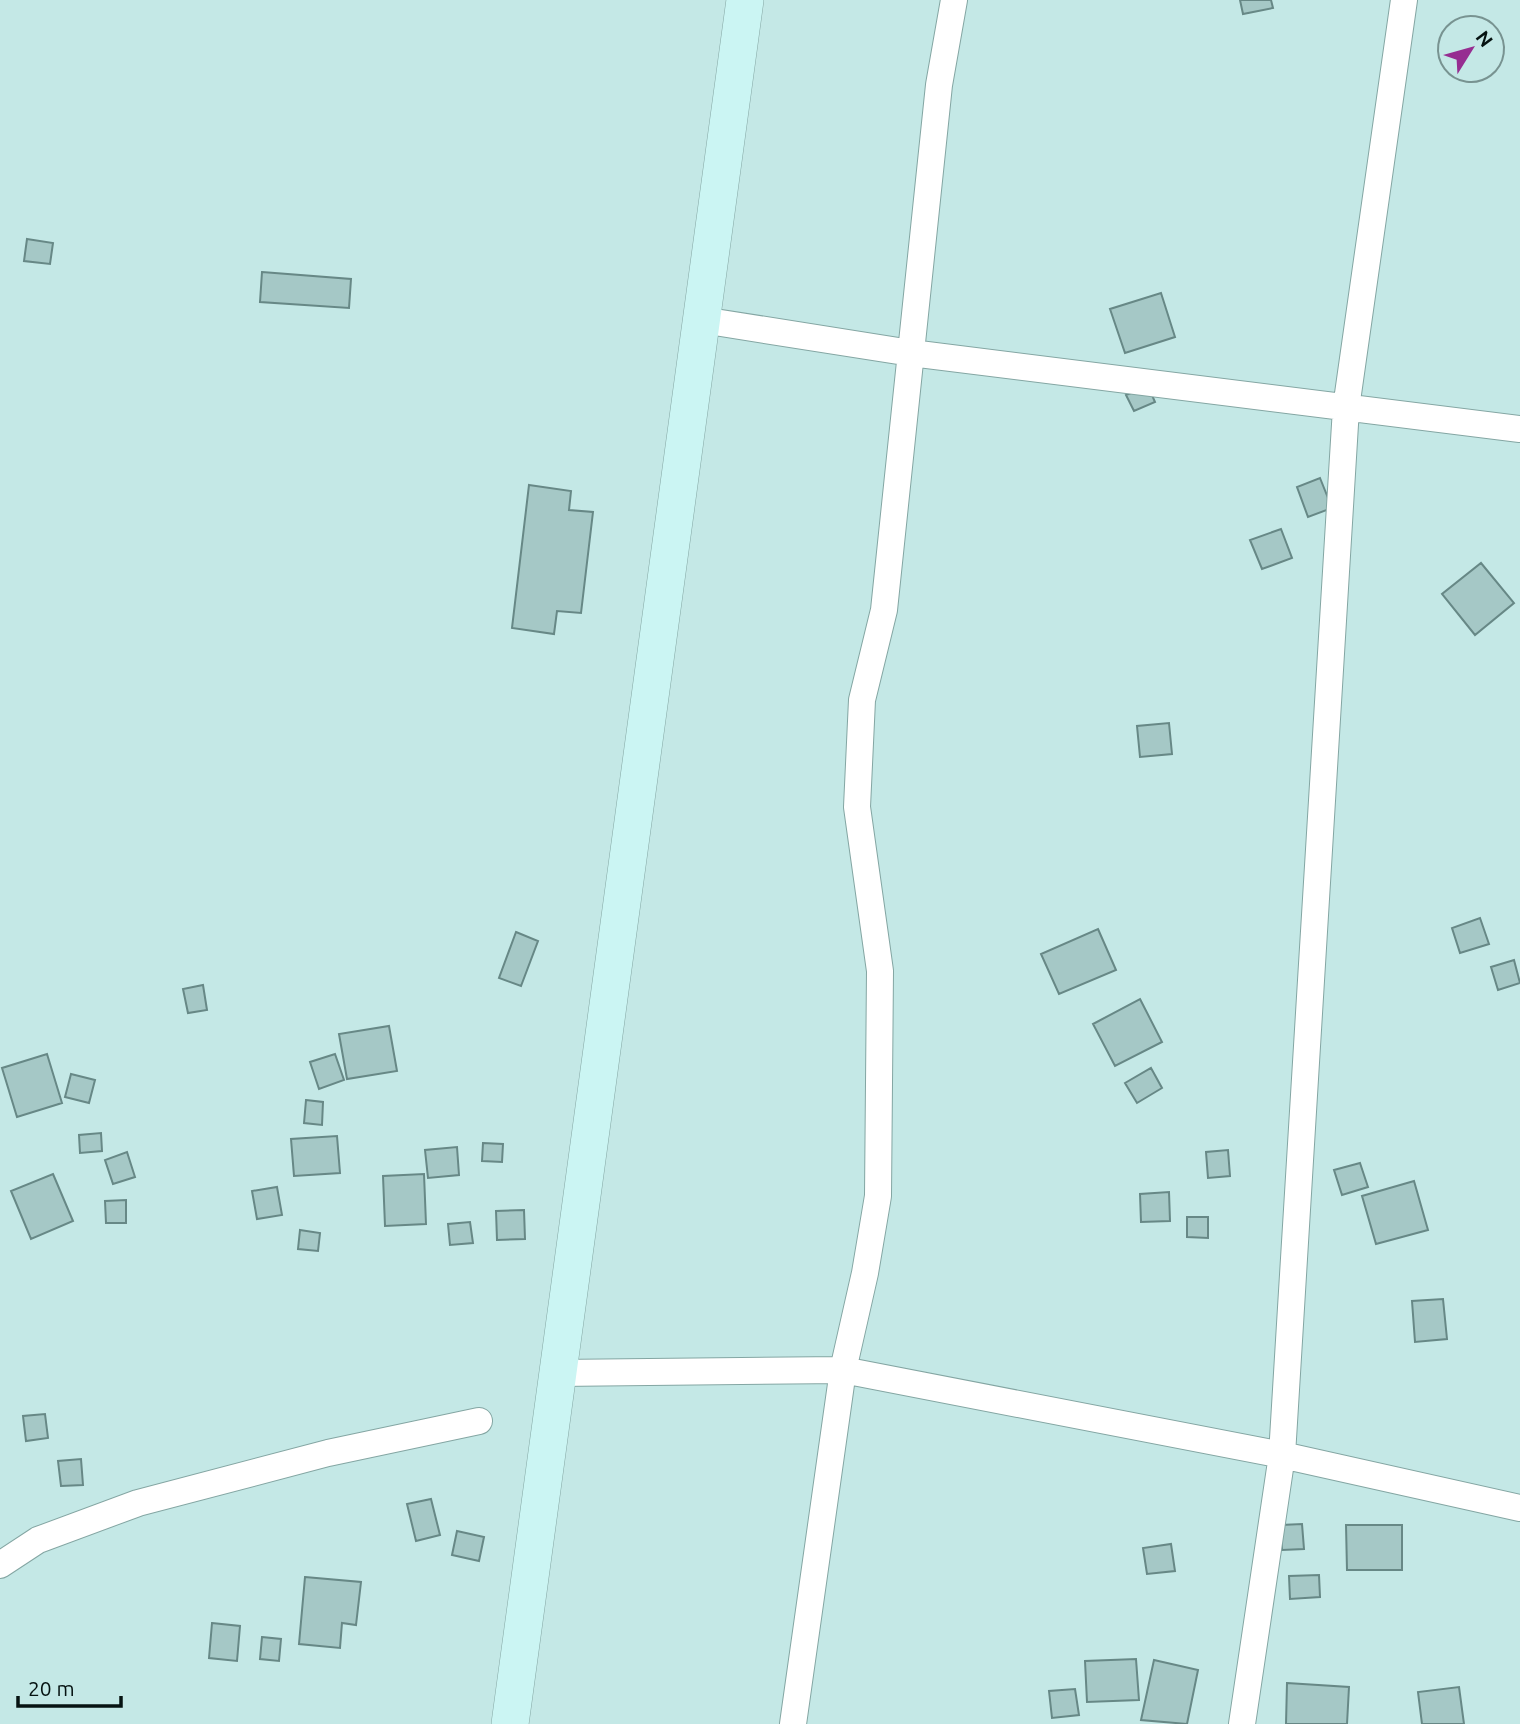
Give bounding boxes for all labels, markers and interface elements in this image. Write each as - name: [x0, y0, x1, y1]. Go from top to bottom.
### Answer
- north arrow: [1436, 14, 1506, 84]
- text: N: [1472, 26, 1498, 51]
- scale bar: [18, 1664, 121, 1708]
- text: 20 m: [28, 1676, 75, 1700]

